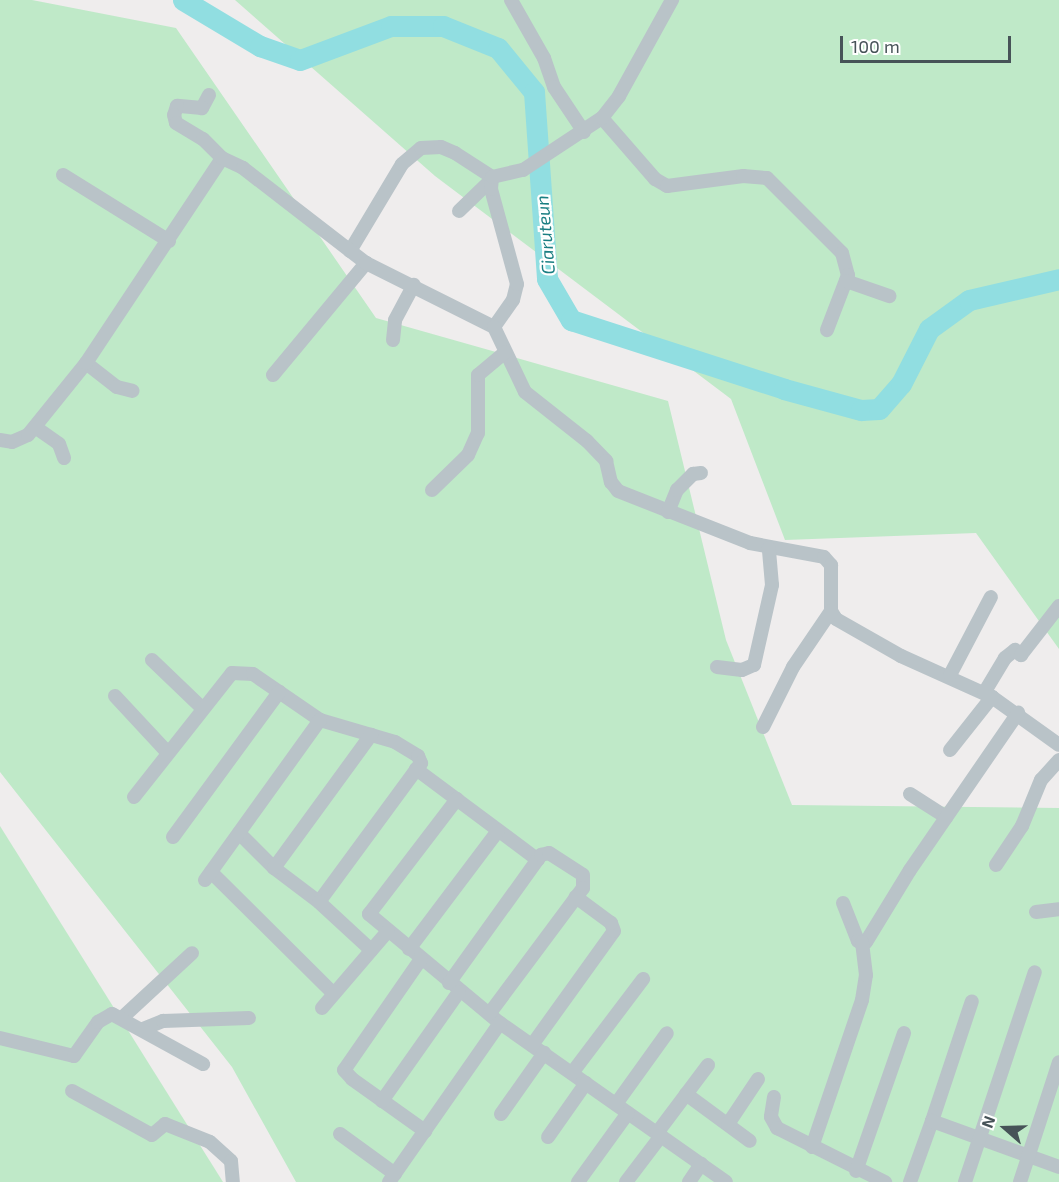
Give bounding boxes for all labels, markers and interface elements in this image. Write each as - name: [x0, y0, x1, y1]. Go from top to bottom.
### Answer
- scale bar: [843, 24, 1014, 62]
- text: 100 m: [851, 35, 900, 57]
- water label: Ciaruteun: [531, 195, 559, 275]
- north arrow: [975, 1098, 1035, 1158]
- text: N: [977, 1113, 999, 1130]

